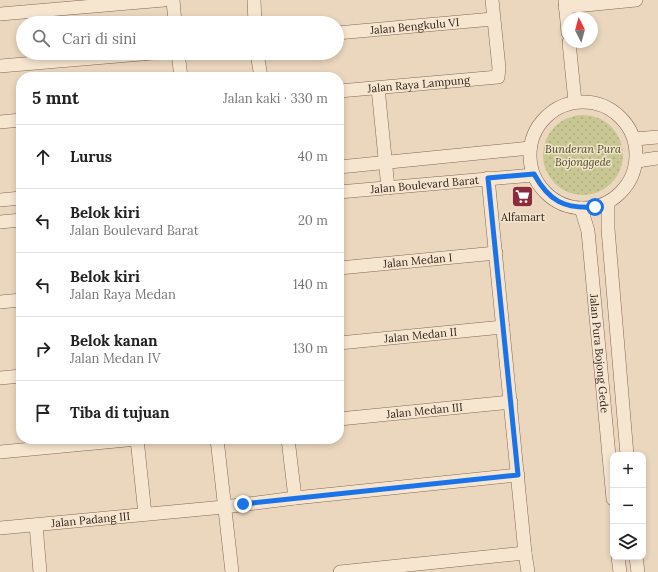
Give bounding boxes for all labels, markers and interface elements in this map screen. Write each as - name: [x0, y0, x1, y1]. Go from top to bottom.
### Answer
- north arrow: [562, 12, 598, 48]
- street label: Jalan Bengkulu VI: [368, 15, 460, 37]
- search box: [16, 16, 344, 60]
- icon: search: [30, 27, 52, 49]
- text: Cari di sini: [62, 29, 137, 48]
- street label: Jalan Raya Lampung: [366, 72, 471, 96]
- text: 5 mnt: [32, 87, 79, 109]
- text: Jalan kaki · 330 m: [223, 90, 328, 107]
- park label: Bunderan Pura Bojonggede: [545, 142, 622, 169]
- icon: ahead: [32, 146, 54, 168]
- text: Lurus: [70, 147, 112, 166]
- text: 40 m: [298, 148, 328, 165]
- street label: Jalan Boulevard Barat: [369, 173, 480, 196]
- supermarket icon: Alfamart: [510, 184, 536, 210]
- route start: [586, 198, 604, 216]
- text: Belok kiri: [70, 203, 140, 222]
- icon: left: [32, 210, 54, 232]
- place label: Alfamart: [500, 210, 546, 224]
- text: 20 m: [298, 212, 328, 229]
- text: Jalan Boulevard Barat: [70, 222, 199, 239]
- street label: Jalan Medan I: [381, 250, 453, 271]
- text: Belok kiri: [70, 267, 140, 286]
- icon: left: [32, 274, 54, 296]
- text: 140 m: [293, 276, 328, 293]
- text: Jalan Raya Medan: [70, 286, 176, 303]
- street label: Jalan Pura Bojong Gede: [587, 292, 612, 414]
- street label: Jalan Medan II: [383, 324, 458, 346]
- text: Belok kanan: [70, 331, 158, 350]
- icon: right: [32, 338, 54, 360]
- text: 130 m: [293, 340, 328, 357]
- text: Jalan Medan IV: [70, 350, 160, 367]
- street label: Jalan Medan III: [385, 400, 464, 421]
- icon: arrive: [32, 402, 54, 424]
- text: Tiba di tujuan: [70, 403, 169, 422]
- map controls: [610, 452, 646, 560]
- button: +: [610, 452, 646, 488]
- button: −: [610, 488, 646, 524]
- route end: [234, 495, 252, 513]
- street label: Jalan Padang III: [50, 509, 131, 530]
- button: layers: [610, 524, 646, 560]

